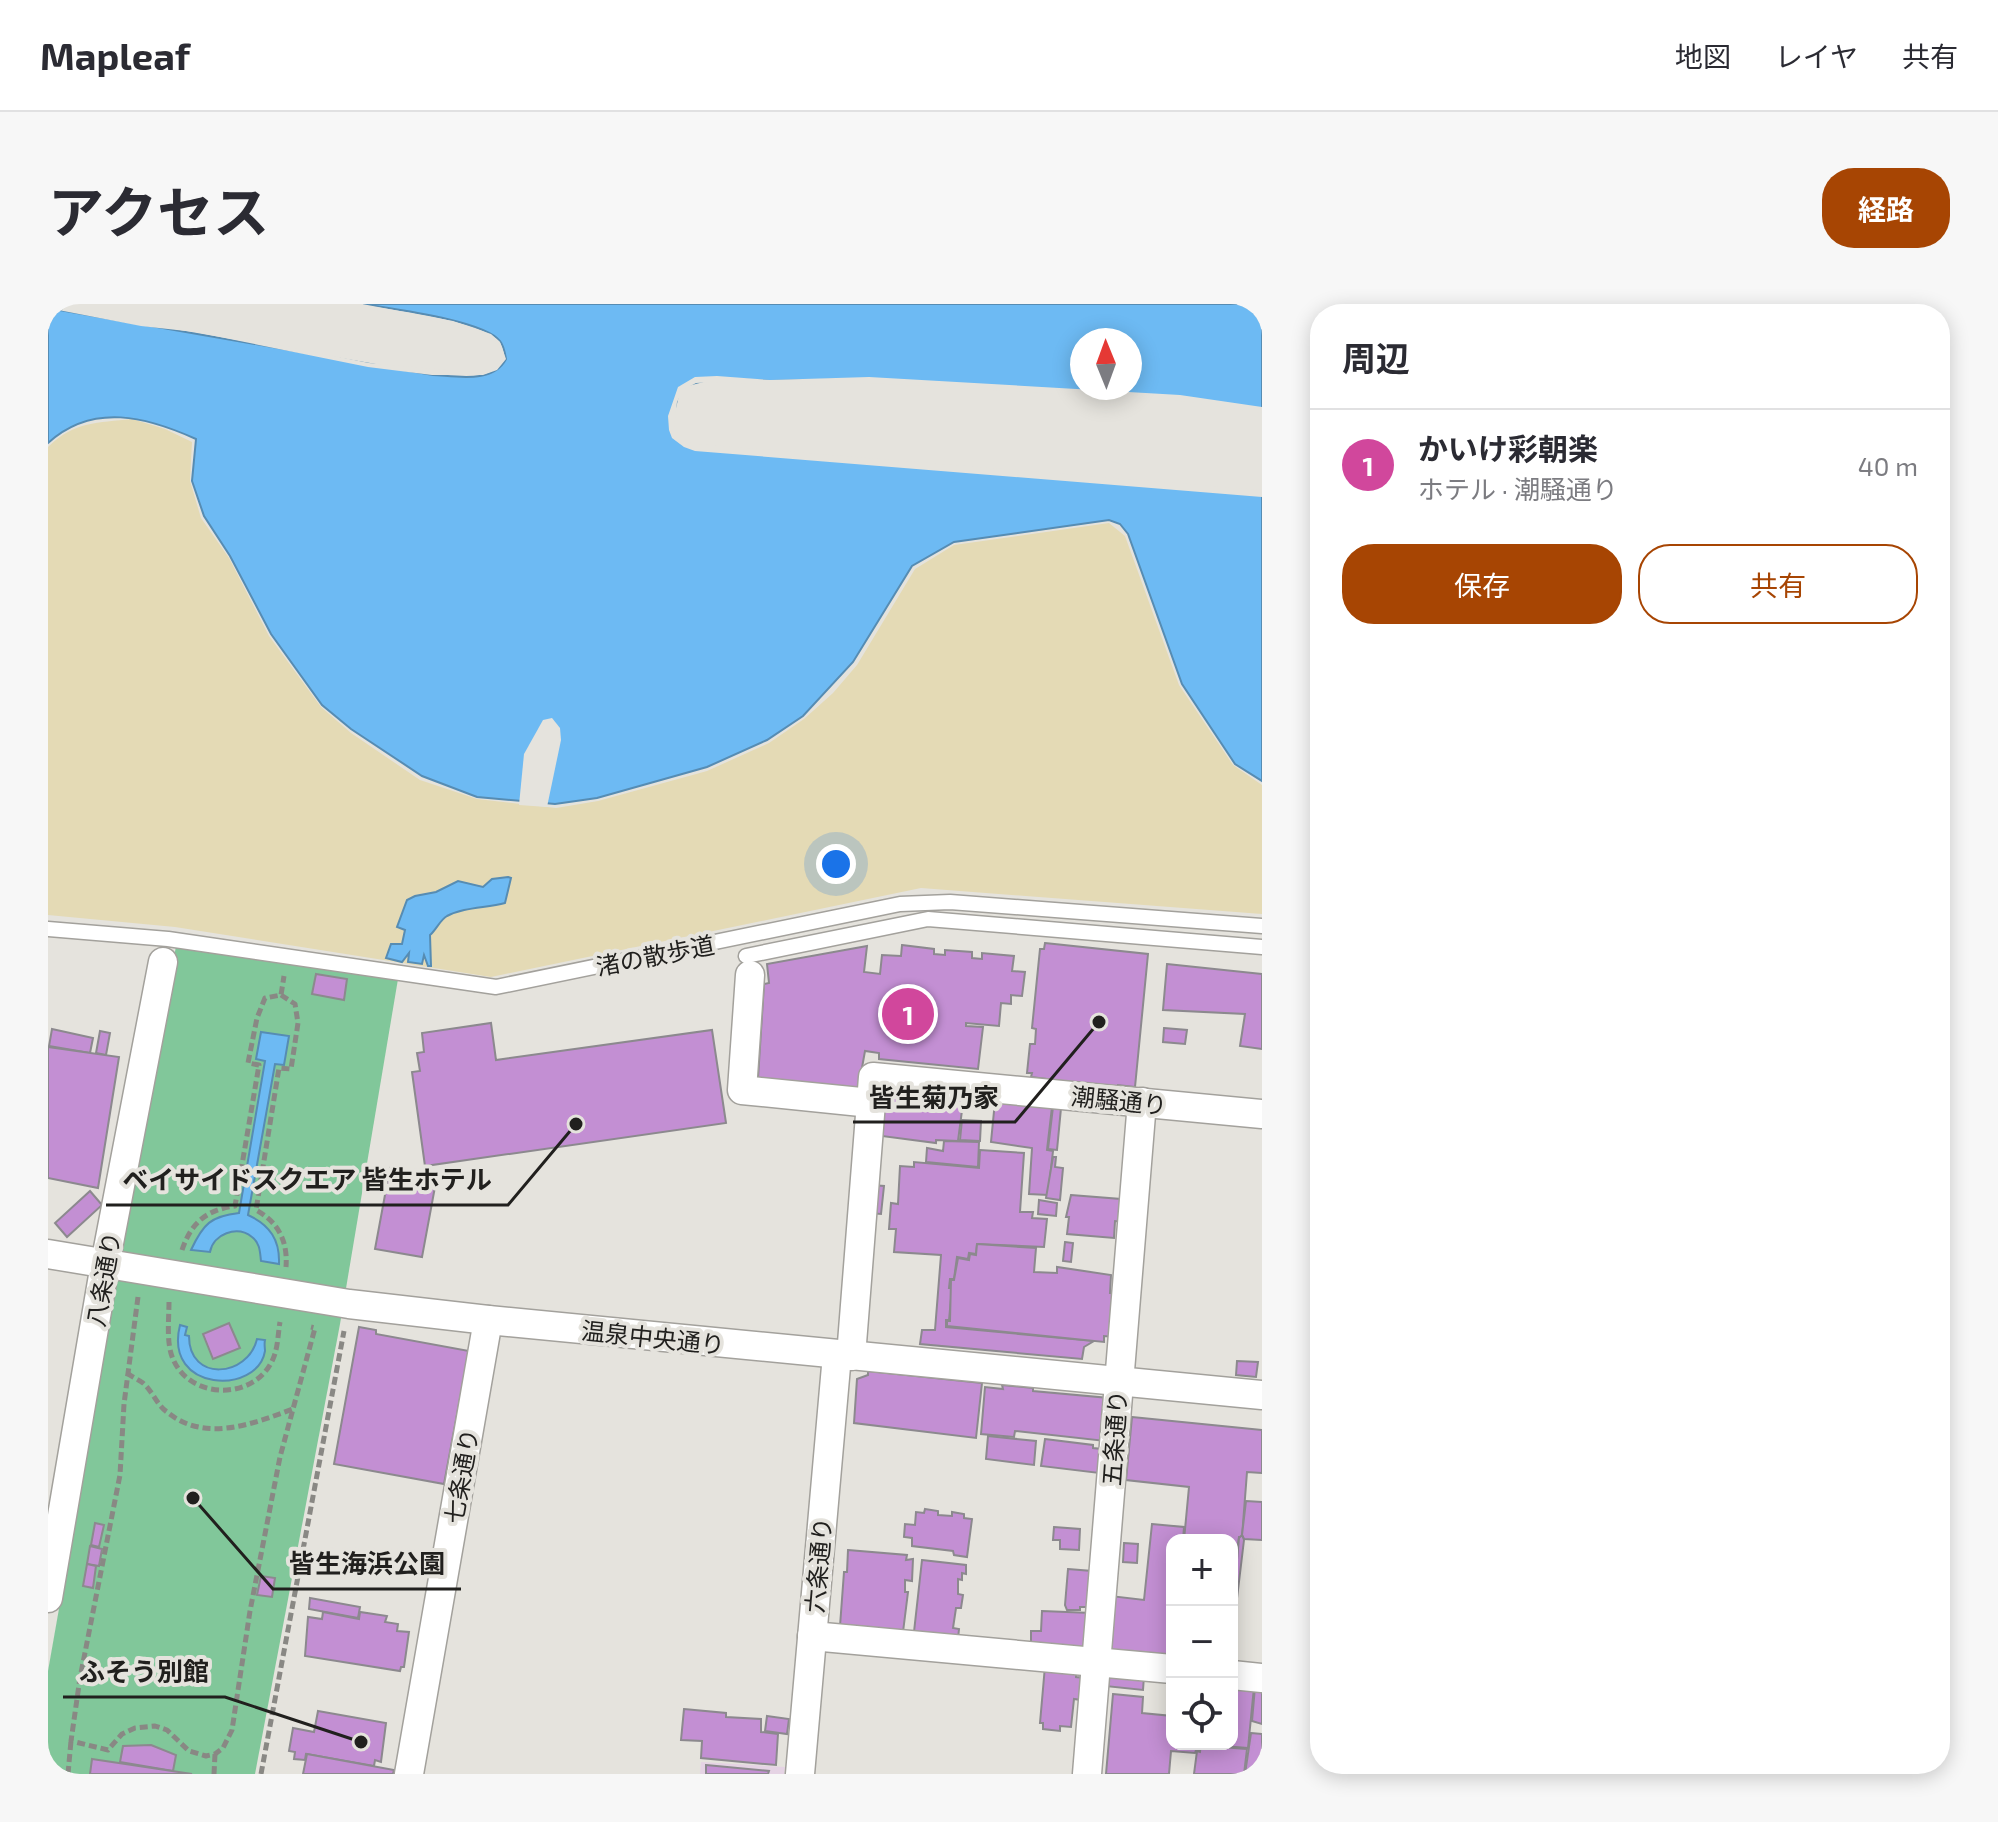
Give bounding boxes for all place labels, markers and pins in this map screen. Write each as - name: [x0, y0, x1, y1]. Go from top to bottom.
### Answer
- pin: 1: [882, 984, 934, 1044]
- callout: 皆生菊乃家: [853, 1072, 1015, 1122]
- callout: ベイサイドスクエア 皆生ホテル: [106, 1155, 508, 1205]
- callout: 皆生海浜公園: [273, 1539, 461, 1589]
- callout: ふそう別館: [63, 1647, 225, 1697]

